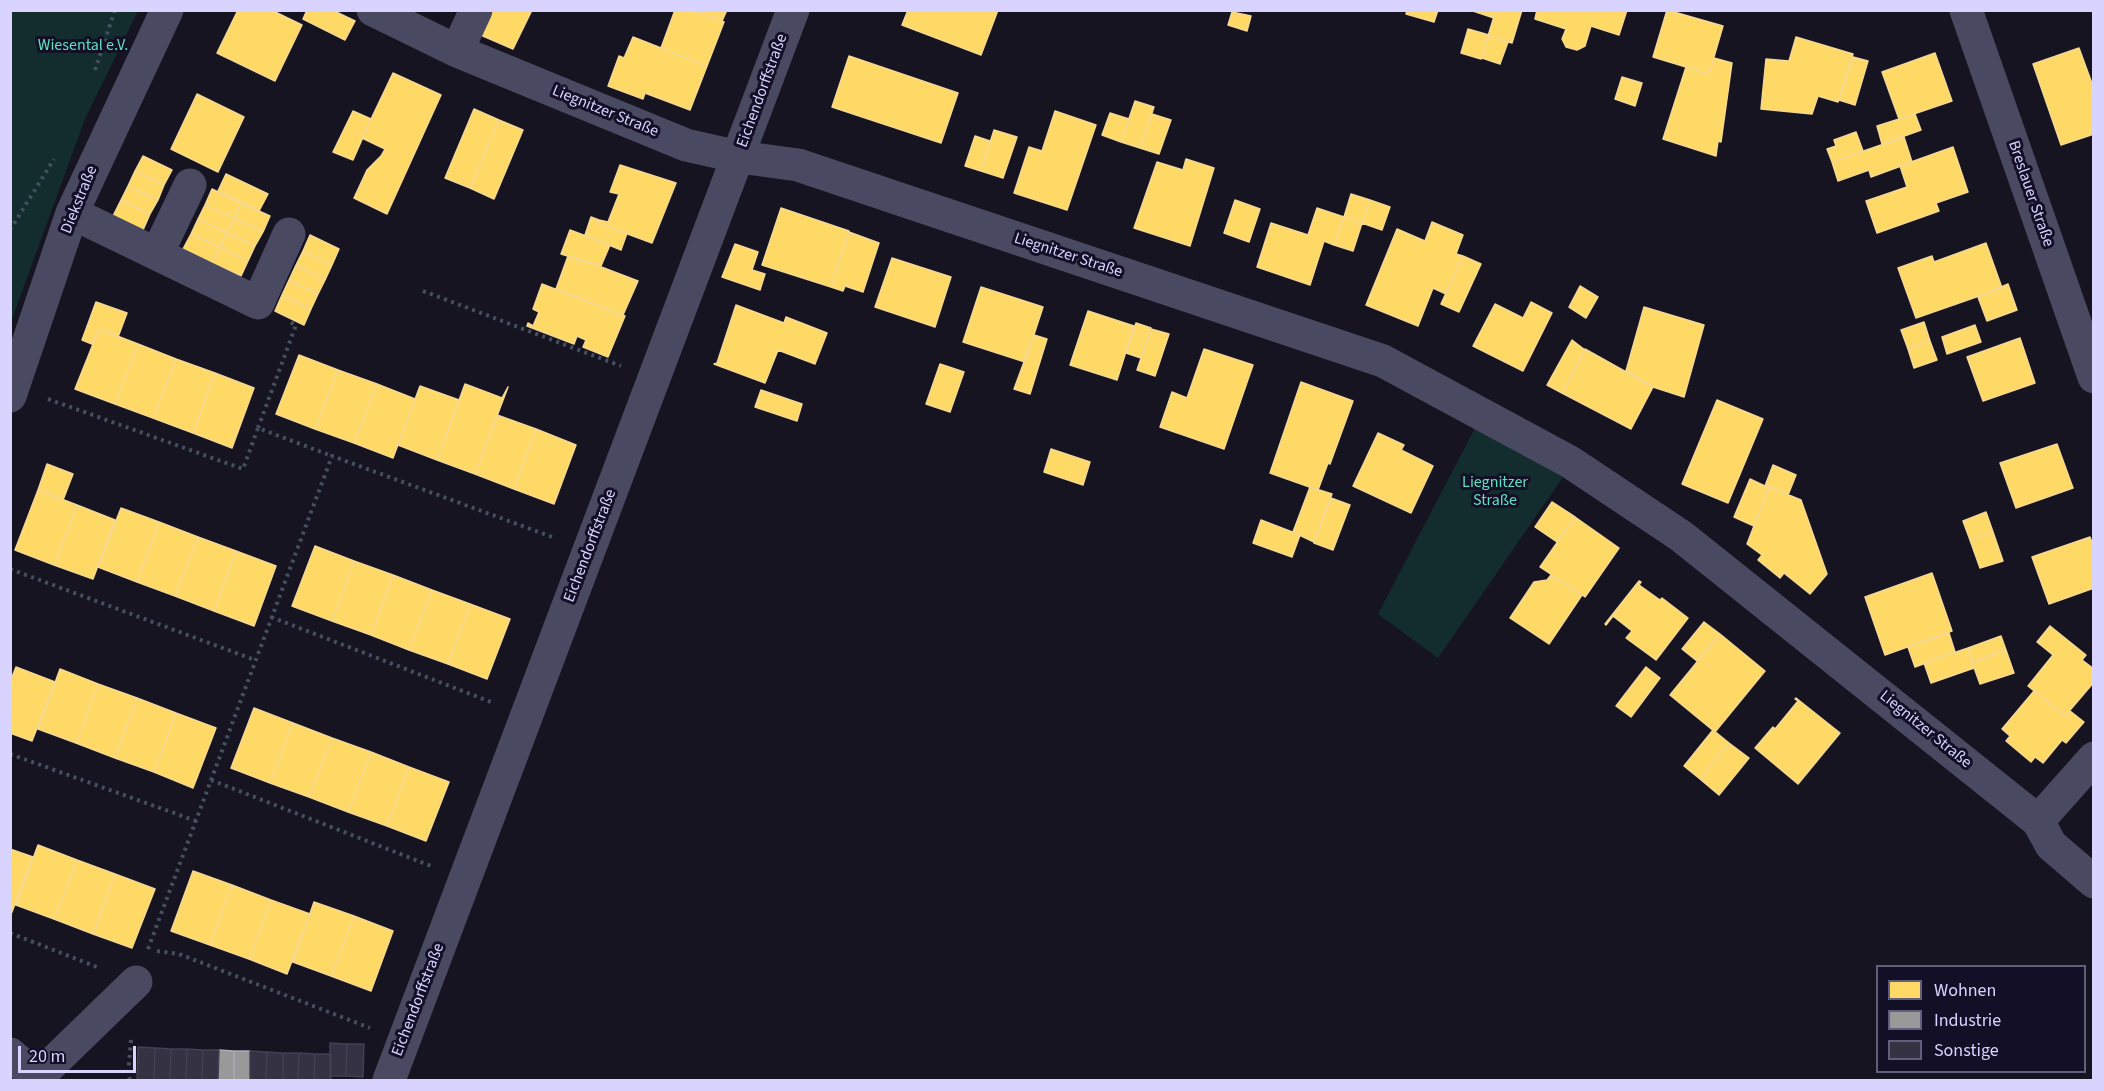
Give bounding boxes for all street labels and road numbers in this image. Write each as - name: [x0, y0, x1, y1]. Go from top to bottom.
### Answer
- street label: Eichendorffstraße: [734, 32, 792, 150]
- street label: Liegnitzer Straße: [549, 82, 661, 142]
- street label: Breslauer Straße: [2003, 138, 2057, 250]
- street label: Diekstraße: [58, 163, 102, 237]
- street label: Liegnitzer Straße: [1011, 229, 1125, 283]
- street label: Eichendorffstraße: [561, 487, 621, 605]
- street label: Liegnitzer Straße: [1875, 687, 1975, 773]
- street label: Eichendorffstraße: [389, 941, 449, 1059]

